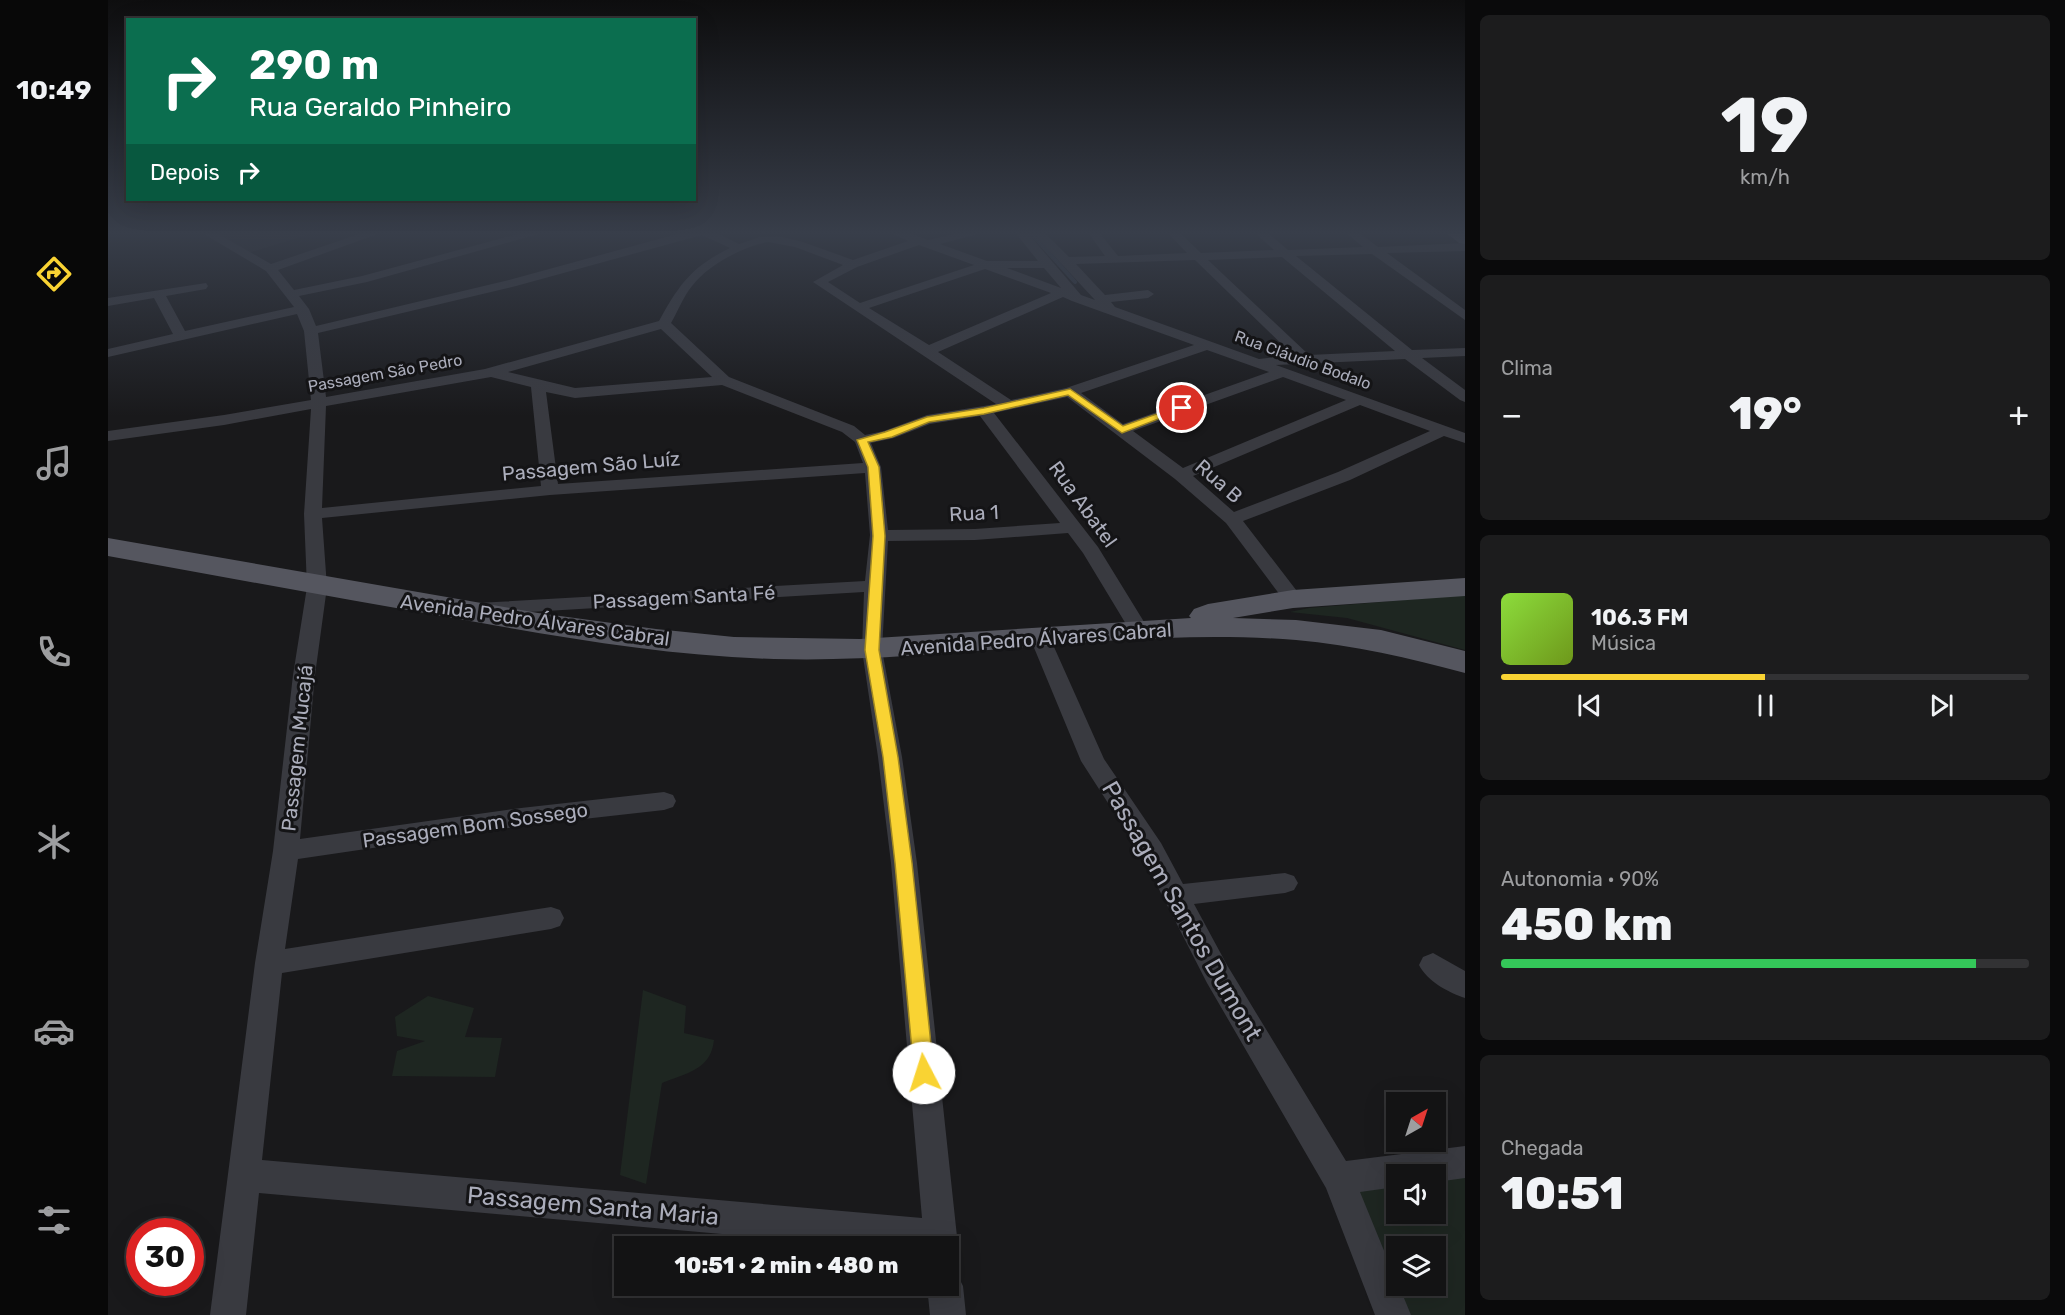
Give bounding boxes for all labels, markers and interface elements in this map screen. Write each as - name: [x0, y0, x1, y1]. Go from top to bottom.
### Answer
- text: 290 m: [249, 40, 379, 90]
- icon: right: [150, 42, 228, 120]
- text: 10:49: [16, 74, 92, 106]
- text: 19: [1721, 79, 1809, 172]
- text: Rua Geraldo Pinheiro: [249, 91, 511, 123]
- icon: right: [232, 156, 265, 189]
- text: Depois: [150, 159, 220, 186]
- text: km/h: [1740, 165, 1790, 189]
- icon: directions: [33, 253, 75, 295]
- street label: Rua Cláudio Bodalo: [1232, 327, 1374, 393]
- street label: Passagem São Pedro: [306, 350, 464, 396]
- text: Clima: [1501, 356, 1553, 380]
- pin: [1156, 382, 1207, 433]
- text: 19°: [1729, 387, 1802, 440]
- icon: arrive: [1165, 391, 1198, 424]
- text: −: [1501, 395, 1522, 434]
- text: +: [2008, 395, 2029, 434]
- icon: music: [33, 442, 75, 484]
- street label: Passagem São Luíz: [501, 446, 681, 486]
- street label: Rua B: [1191, 454, 1247, 508]
- street label: Rua Abatel: [1044, 456, 1122, 552]
- street label: Rua 1: [949, 500, 999, 526]
- street label: Passagem Santa Fé: [592, 580, 776, 614]
- street label: Avenida Pedro Álvares Cabral: [399, 589, 671, 651]
- text: 106.3 FM: [1591, 604, 1688, 631]
- street label: Avenida Pedro Álvares Cabral: [900, 618, 1172, 660]
- icon: phone: [33, 631, 75, 673]
- text: Música: [1591, 631, 1656, 655]
- street label: Passagem Mucajá: [276, 664, 318, 832]
- icon: previous: [1573, 689, 1606, 722]
- icon: pause: [1749, 689, 1782, 722]
- icon: next: [1925, 689, 1958, 722]
- street label: Passagem Santos Dumont: [1096, 776, 1268, 1046]
- street label: Passagem Bom Sossego: [361, 797, 589, 853]
- icon: climate: [33, 821, 75, 863]
- text: Autonomia · 90%: [1501, 867, 1659, 891]
- text: 450 km: [1501, 898, 1673, 951]
- icon: car: [33, 1010, 75, 1052]
- position arrow: [892, 1041, 956, 1105]
- north arrow: [1386, 1092, 1446, 1152]
- map controls: [1386, 1092, 1446, 1296]
- text: Chegada: [1501, 1136, 1584, 1160]
- button: sound: [1386, 1164, 1446, 1224]
- text: 10:51: [1501, 1167, 1624, 1220]
- street label: Passagem Santa Maria: [466, 1181, 720, 1231]
- icon: filters: [33, 1199, 75, 1241]
- speed limit sign: 30: [126, 1218, 204, 1296]
- button: layers: [1386, 1236, 1446, 1296]
- text: 10:51 · 2 min · 480 m: [675, 1252, 898, 1279]

